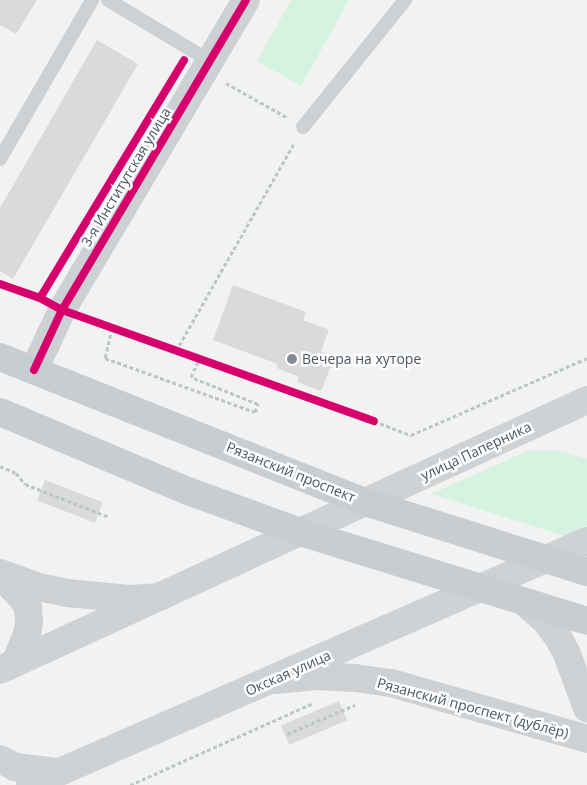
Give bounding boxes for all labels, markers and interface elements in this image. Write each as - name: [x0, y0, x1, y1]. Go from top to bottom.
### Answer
- street label: 3-я Институтская улица: [78, 104, 174, 250]
- place label: Вечера на хуторе: [302, 351, 421, 367]
- marker: Вечера на хуторе: [286, 353, 298, 365]
- street label: улица Паперника: [418, 418, 534, 484]
- street label: Рязанский проспект: [224, 438, 358, 506]
- street label: Окская улица: [243, 647, 333, 699]
- street label: Рязанский проспект (дублёр): [375, 674, 571, 742]

